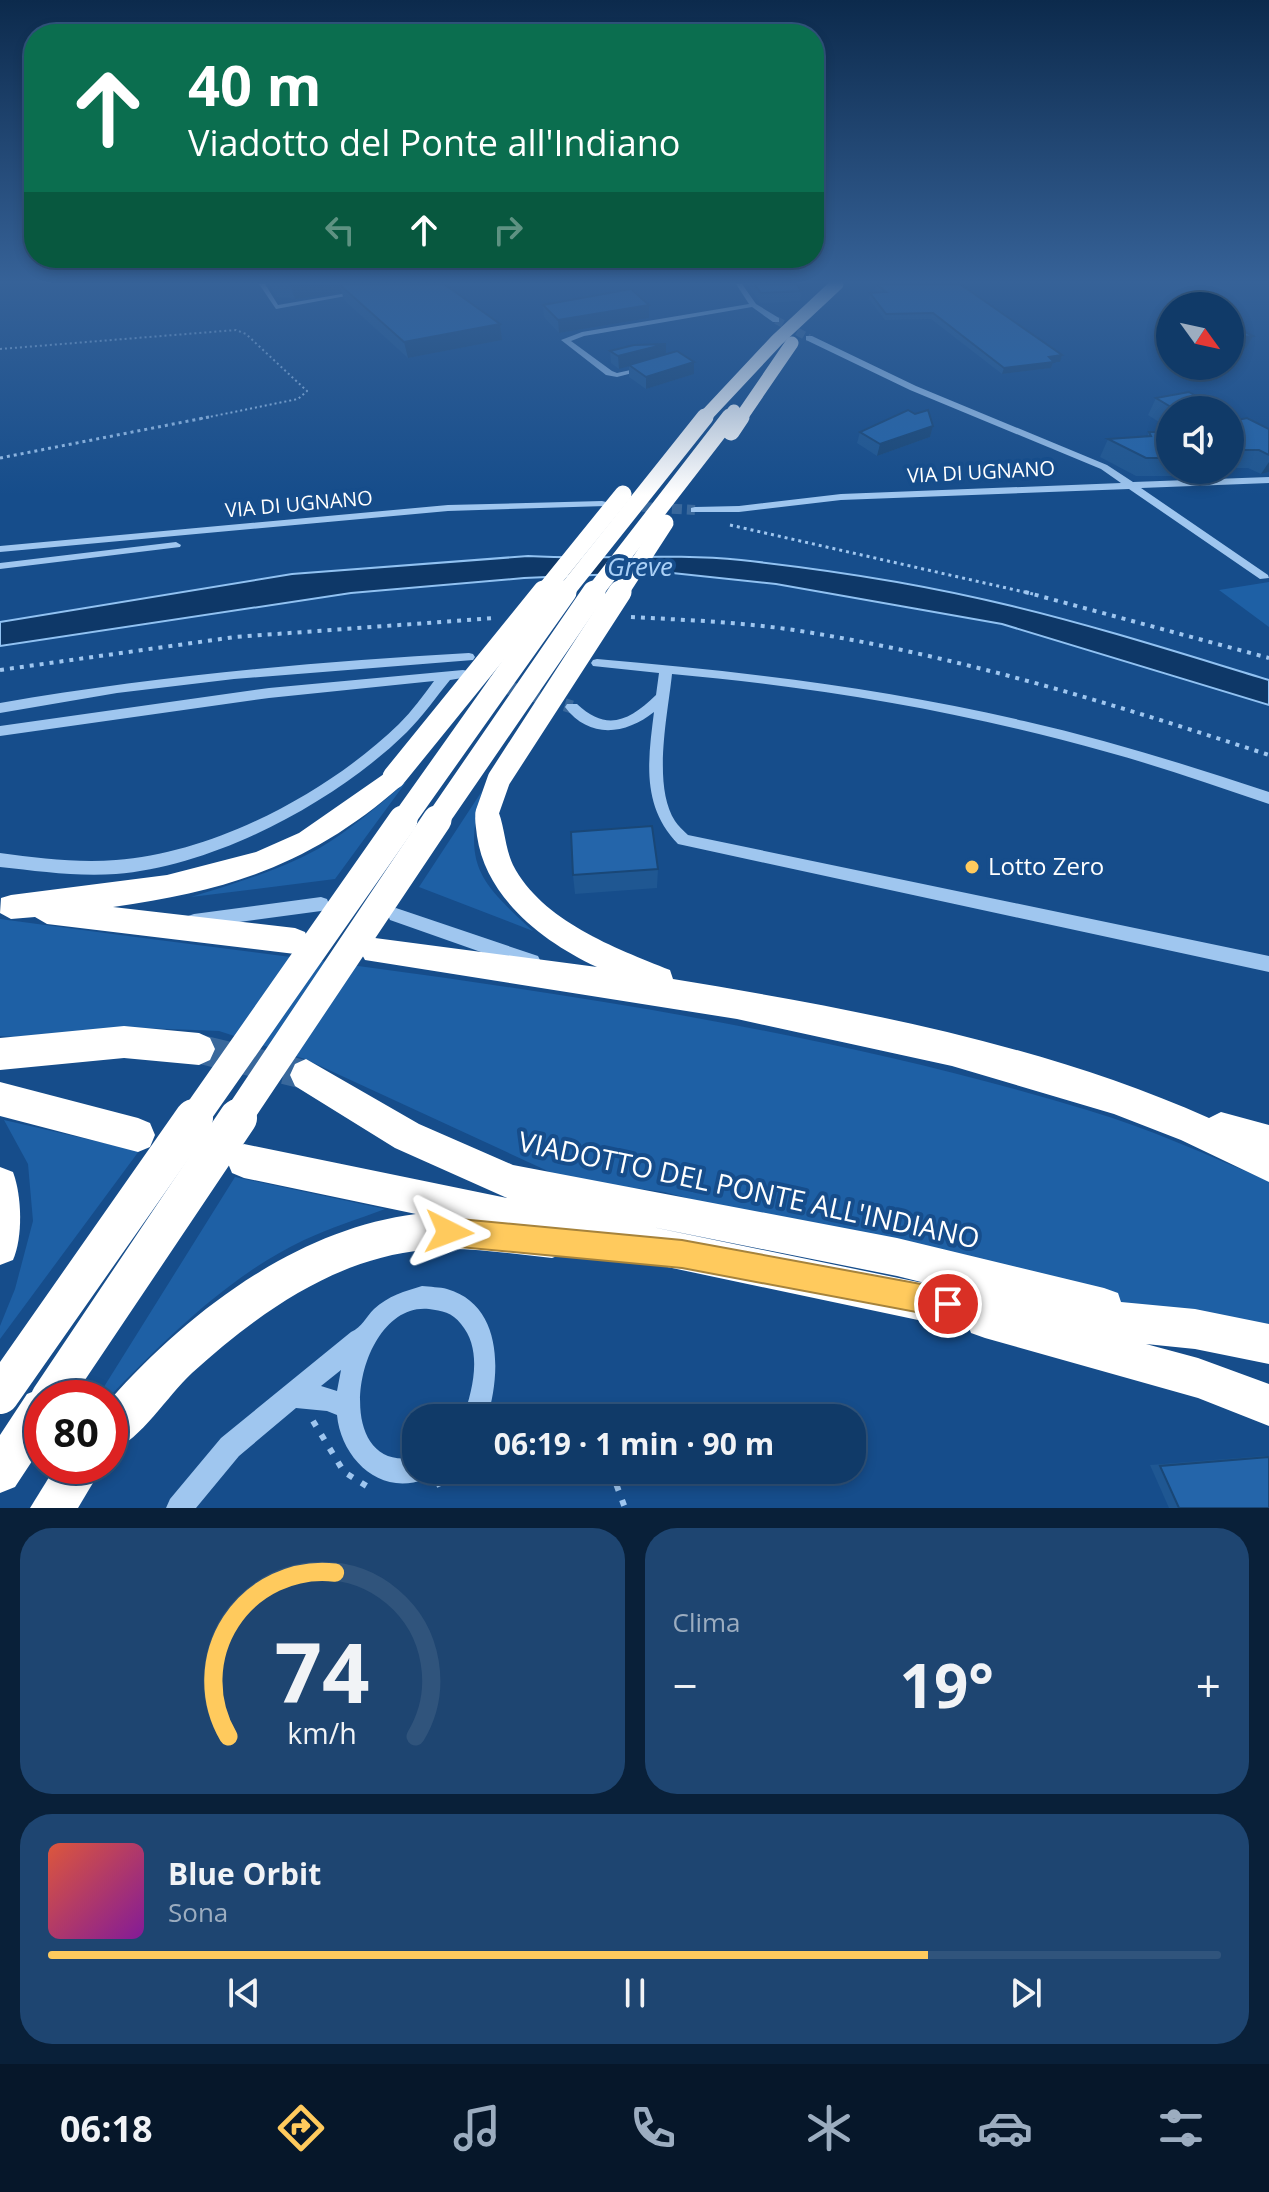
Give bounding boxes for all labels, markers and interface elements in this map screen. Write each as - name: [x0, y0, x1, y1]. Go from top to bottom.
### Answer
- text: 40 m: [188, 46, 322, 122]
- icon: ahead: [56, 56, 160, 160]
- text: Viadotto del Ponte all'Indiano: [188, 118, 680, 167]
- icon: left: [318, 208, 362, 252]
- icon: ahead: [402, 208, 446, 252]
- icon: right: [486, 208, 530, 252]
- north arrow: [1156, 292, 1244, 380]
- map controls: [1156, 292, 1244, 484]
- button: sound: [1156, 396, 1244, 484]
- street label: VIA DI UGNANO: [906, 454, 1056, 489]
- street label: VIA DI UGNANO: [224, 484, 374, 523]
- water label: Greve: [607, 548, 673, 584]
- place label: Lotto Zero: [988, 849, 1104, 882]
- marker: Lotto Zero: [963, 858, 981, 876]
- street label: VIADOTTO DEL PONTE ALL'INDIANO: [515, 1122, 983, 1257]
- position arrow: [407, 1190, 491, 1274]
- pin: [914, 1270, 982, 1338]
- icon: arrive: [926, 1282, 970, 1326]
- speed limit sign: 80: [24, 1380, 128, 1484]
- text: 06:19 · 1 min · 90 m: [494, 1423, 774, 1464]
- text: Clima: [673, 1604, 741, 1640]
- text: 74: [275, 1614, 370, 1727]
- text: 19°: [900, 1644, 994, 1726]
- text: −: [673, 1655, 698, 1715]
- text: +: [1196, 1655, 1221, 1715]
- text: km/h: [288, 1713, 357, 1752]
- text: Blue Orbit: [168, 1853, 321, 1894]
- text: Sona: [168, 1894, 228, 1930]
- icon: previous: [222, 1971, 266, 2015]
- icon: pause: [613, 1971, 657, 2015]
- icon: next: [1004, 1971, 1048, 2015]
- icon: directions: [273, 2100, 329, 2156]
- icon: music: [449, 2100, 505, 2156]
- icon: phone: [625, 2100, 681, 2156]
- icon: climate: [801, 2100, 857, 2156]
- icon: car: [977, 2100, 1033, 2156]
- icon: filters: [1153, 2100, 1209, 2156]
- text: 06:18: [60, 2104, 153, 2153]

